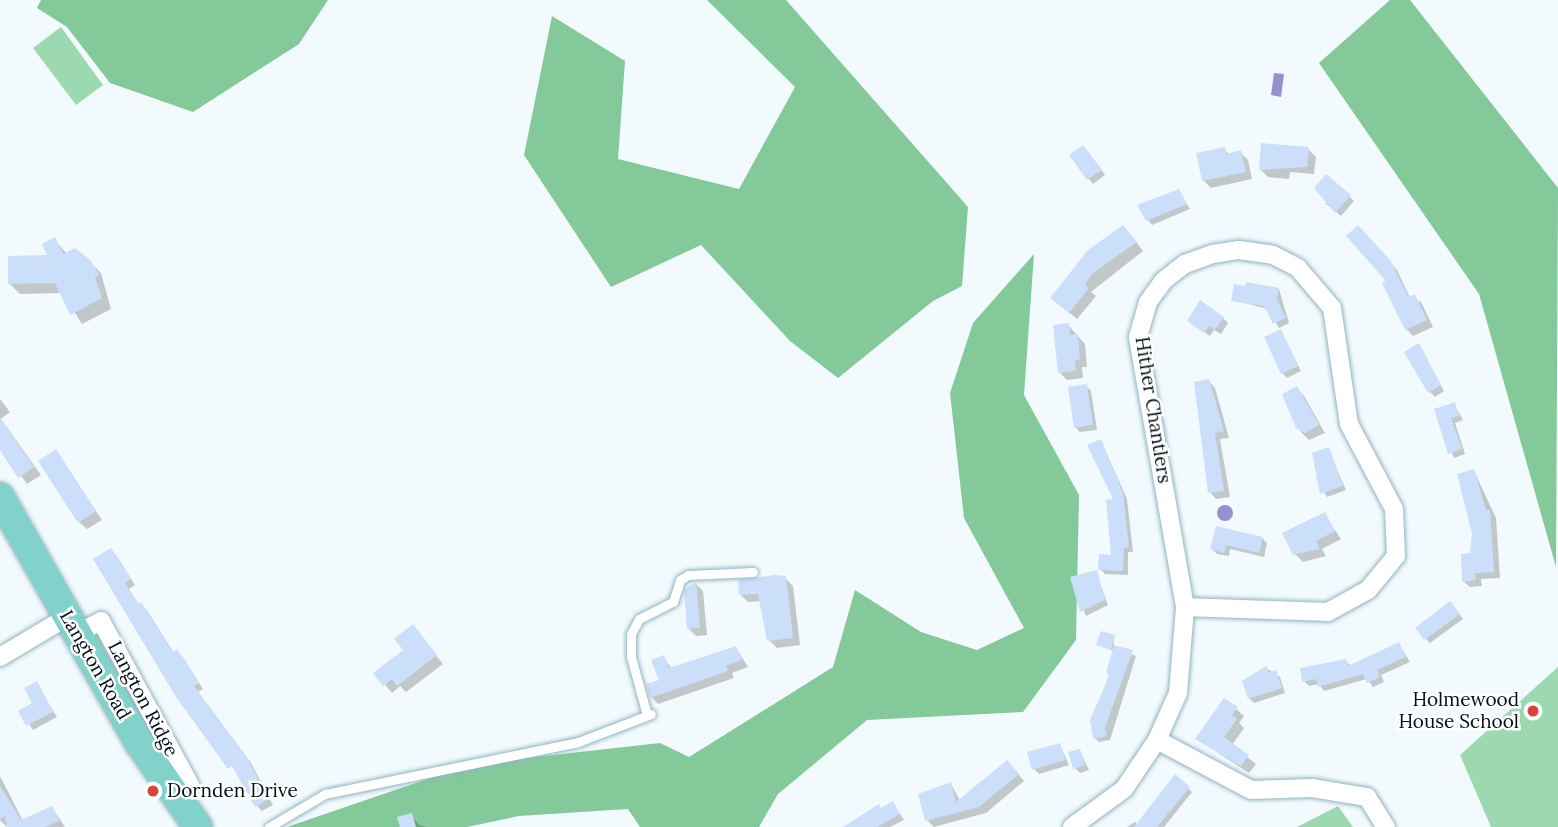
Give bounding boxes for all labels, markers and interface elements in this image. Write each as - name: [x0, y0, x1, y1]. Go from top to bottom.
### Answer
- street label: Hither Chantlers: [1130, 335, 1176, 485]
- street label: Langton Road: [55, 606, 135, 724]
- street label: Langton Ridge: [103, 637, 183, 761]
- place label: Holmewood House School: [1398, 689, 1519, 733]
- marker: Holmewood House School: [1525, 703, 1541, 719]
- place label: Dornden Drive: [167, 780, 298, 802]
- marker: Dornden Drive: [145, 783, 161, 799]

